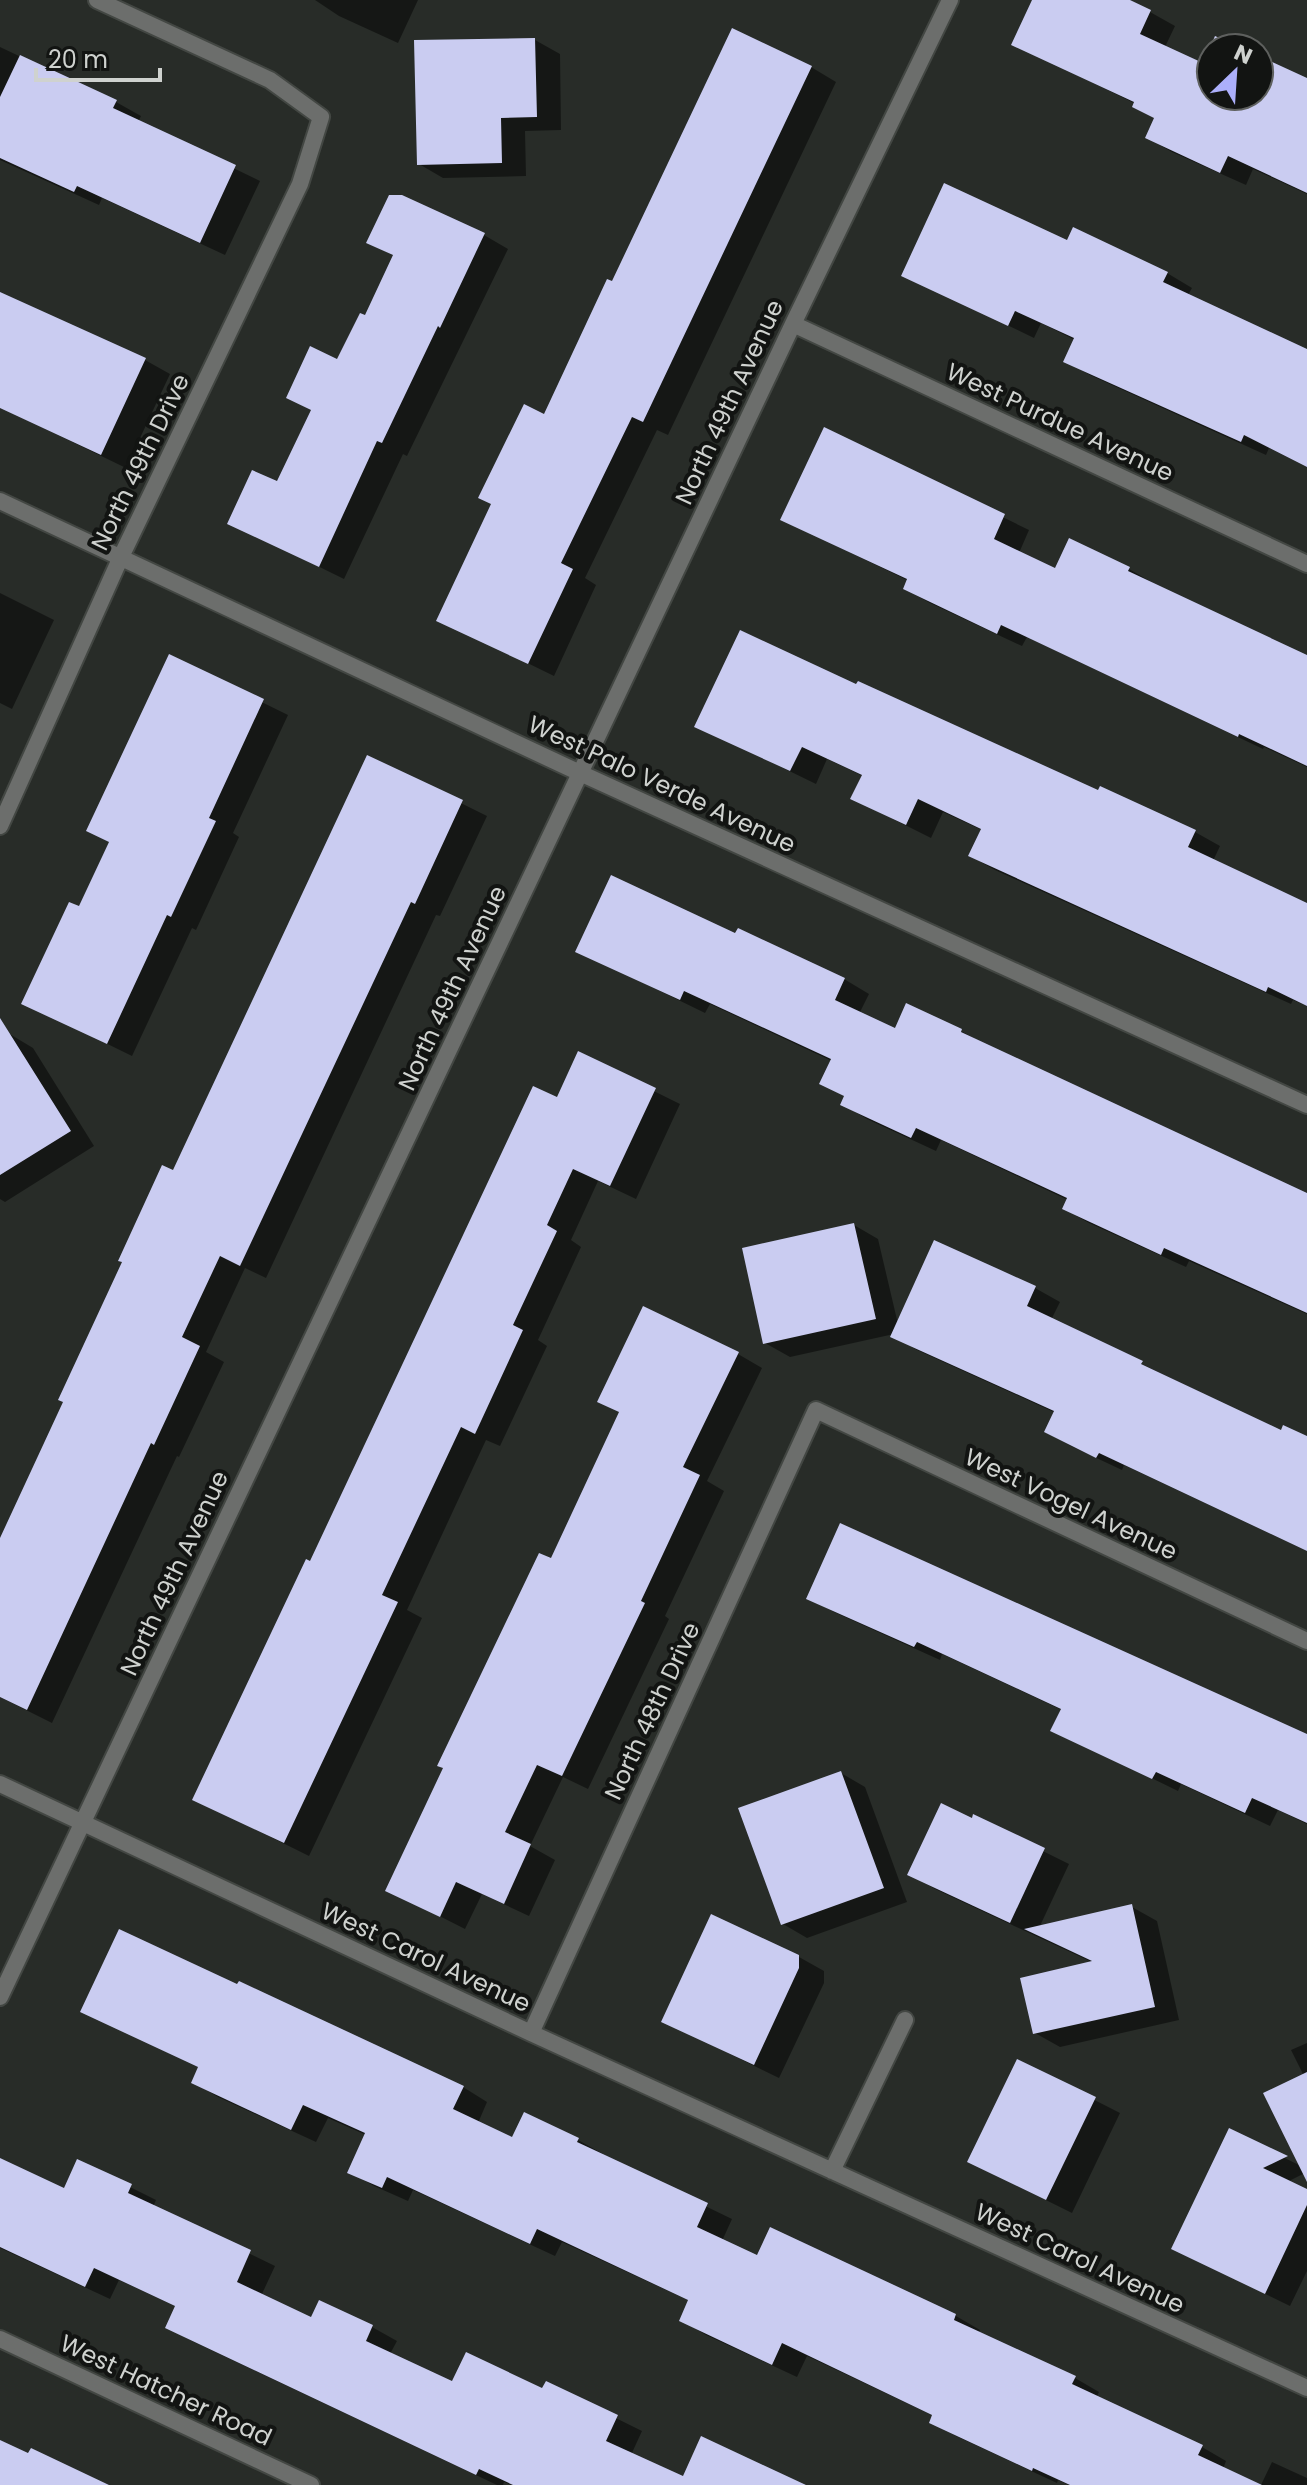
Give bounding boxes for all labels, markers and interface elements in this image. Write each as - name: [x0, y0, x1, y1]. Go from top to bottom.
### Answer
- scale bar: [36, 32, 160, 82]
- north arrow: [1195, 32, 1275, 112]
- text: N: [1229, 37, 1257, 72]
- text: 20 m: [48, 43, 108, 76]
- street label: North 49th Avenue: [667, 294, 791, 510]
- street label: West Purdue Avenue: [941, 355, 1179, 489]
- street label: North 49th Drive: [83, 368, 197, 556]
- street label: West Palo Verde Avenue: [523, 707, 801, 861]
- street label: North 49th Avenue: [390, 880, 514, 1096]
- street label: West Vogel Avenue: [959, 1440, 1183, 1568]
- street label: North 49th Avenue: [112, 1465, 236, 1681]
- street label: North 48th Drive: [596, 1617, 708, 1805]
- street label: West Carol Avenue: [316, 1894, 536, 2020]
- street label: West Carol Avenue: [970, 2195, 1190, 2321]
- street label: West Hatcher Road: [55, 2326, 277, 2454]

